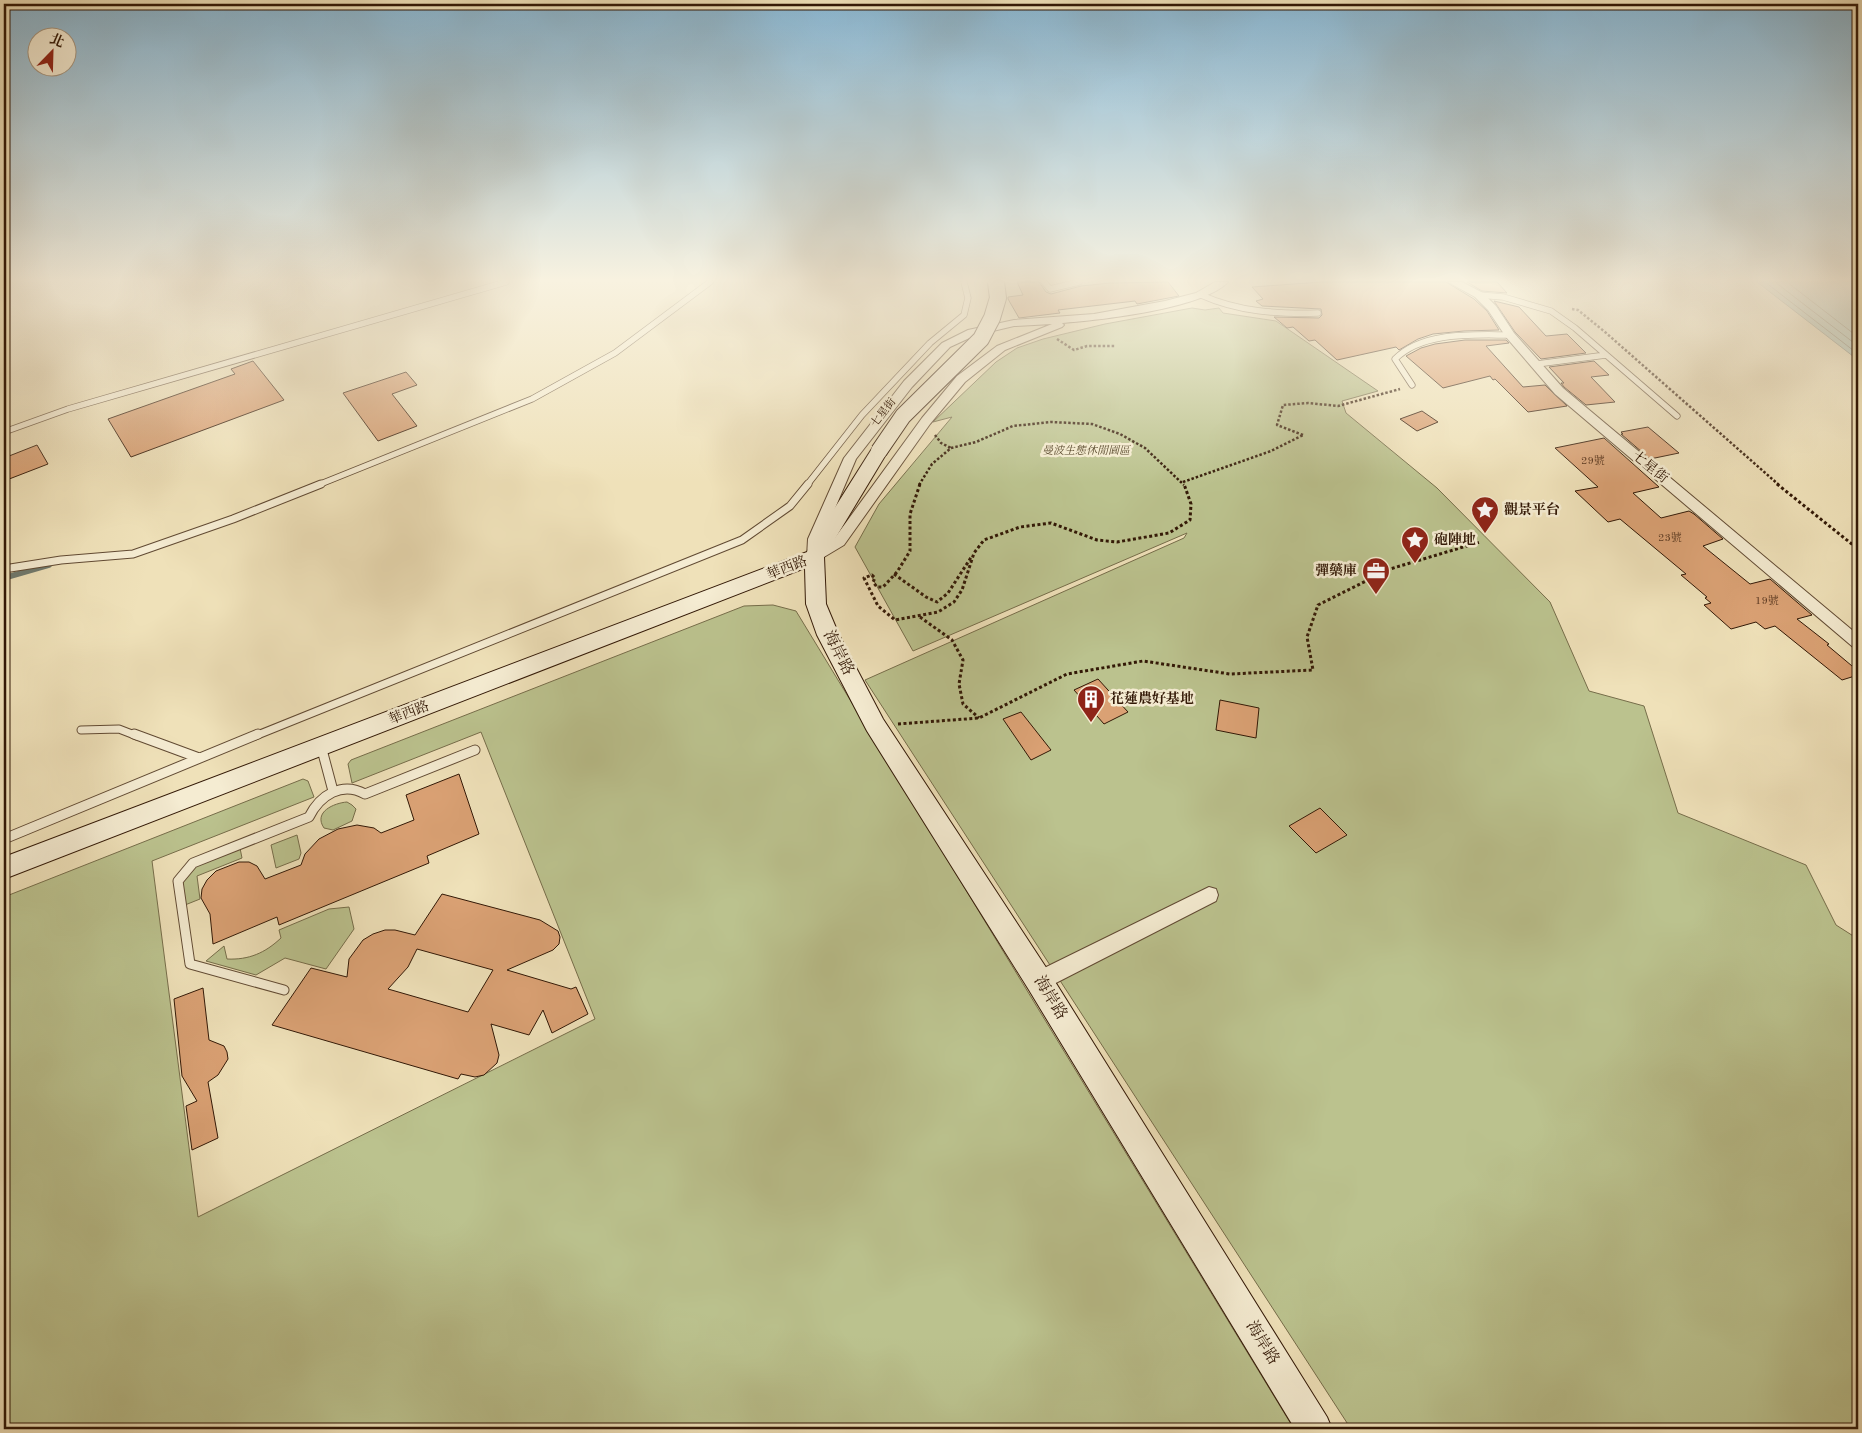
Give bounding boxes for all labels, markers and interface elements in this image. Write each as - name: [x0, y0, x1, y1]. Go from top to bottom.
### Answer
- north arrow: [28, 28, 78, 78]
- text: 北: [48, 31, 66, 50]
- street label: 七星街: [868, 395, 898, 429]
- park label: 曼波生態休閒園區: [1042, 444, 1132, 457]
- street label: 七星街: [1629, 448, 1671, 486]
- house number: 29號: [1581, 454, 1605, 467]
- place icon: 觀景平台: [1470, 495, 1500, 534]
- place label: 觀景平台: [1504, 502, 1560, 517]
- place icon: 砲陣地: [1400, 525, 1430, 564]
- house number: 23號: [1658, 531, 1682, 544]
- place label: 砲陣地: [1434, 532, 1476, 547]
- street label: 華西路: [765, 553, 809, 582]
- office icon: 彈藥庫: [1361, 556, 1391, 595]
- place label: 彈藥庫: [1315, 563, 1357, 578]
- house number: 19號: [1755, 594, 1779, 607]
- street label: 海岸路: [820, 627, 858, 678]
- building icon: 花蓮農好基地: [1076, 684, 1106, 723]
- place label: 花蓮農好基地: [1110, 691, 1194, 706]
- street label: 華西路: [387, 698, 431, 727]
- street label: 海岸路: [1030, 972, 1071, 1023]
- street label: 海岸路: [1242, 1317, 1283, 1368]

